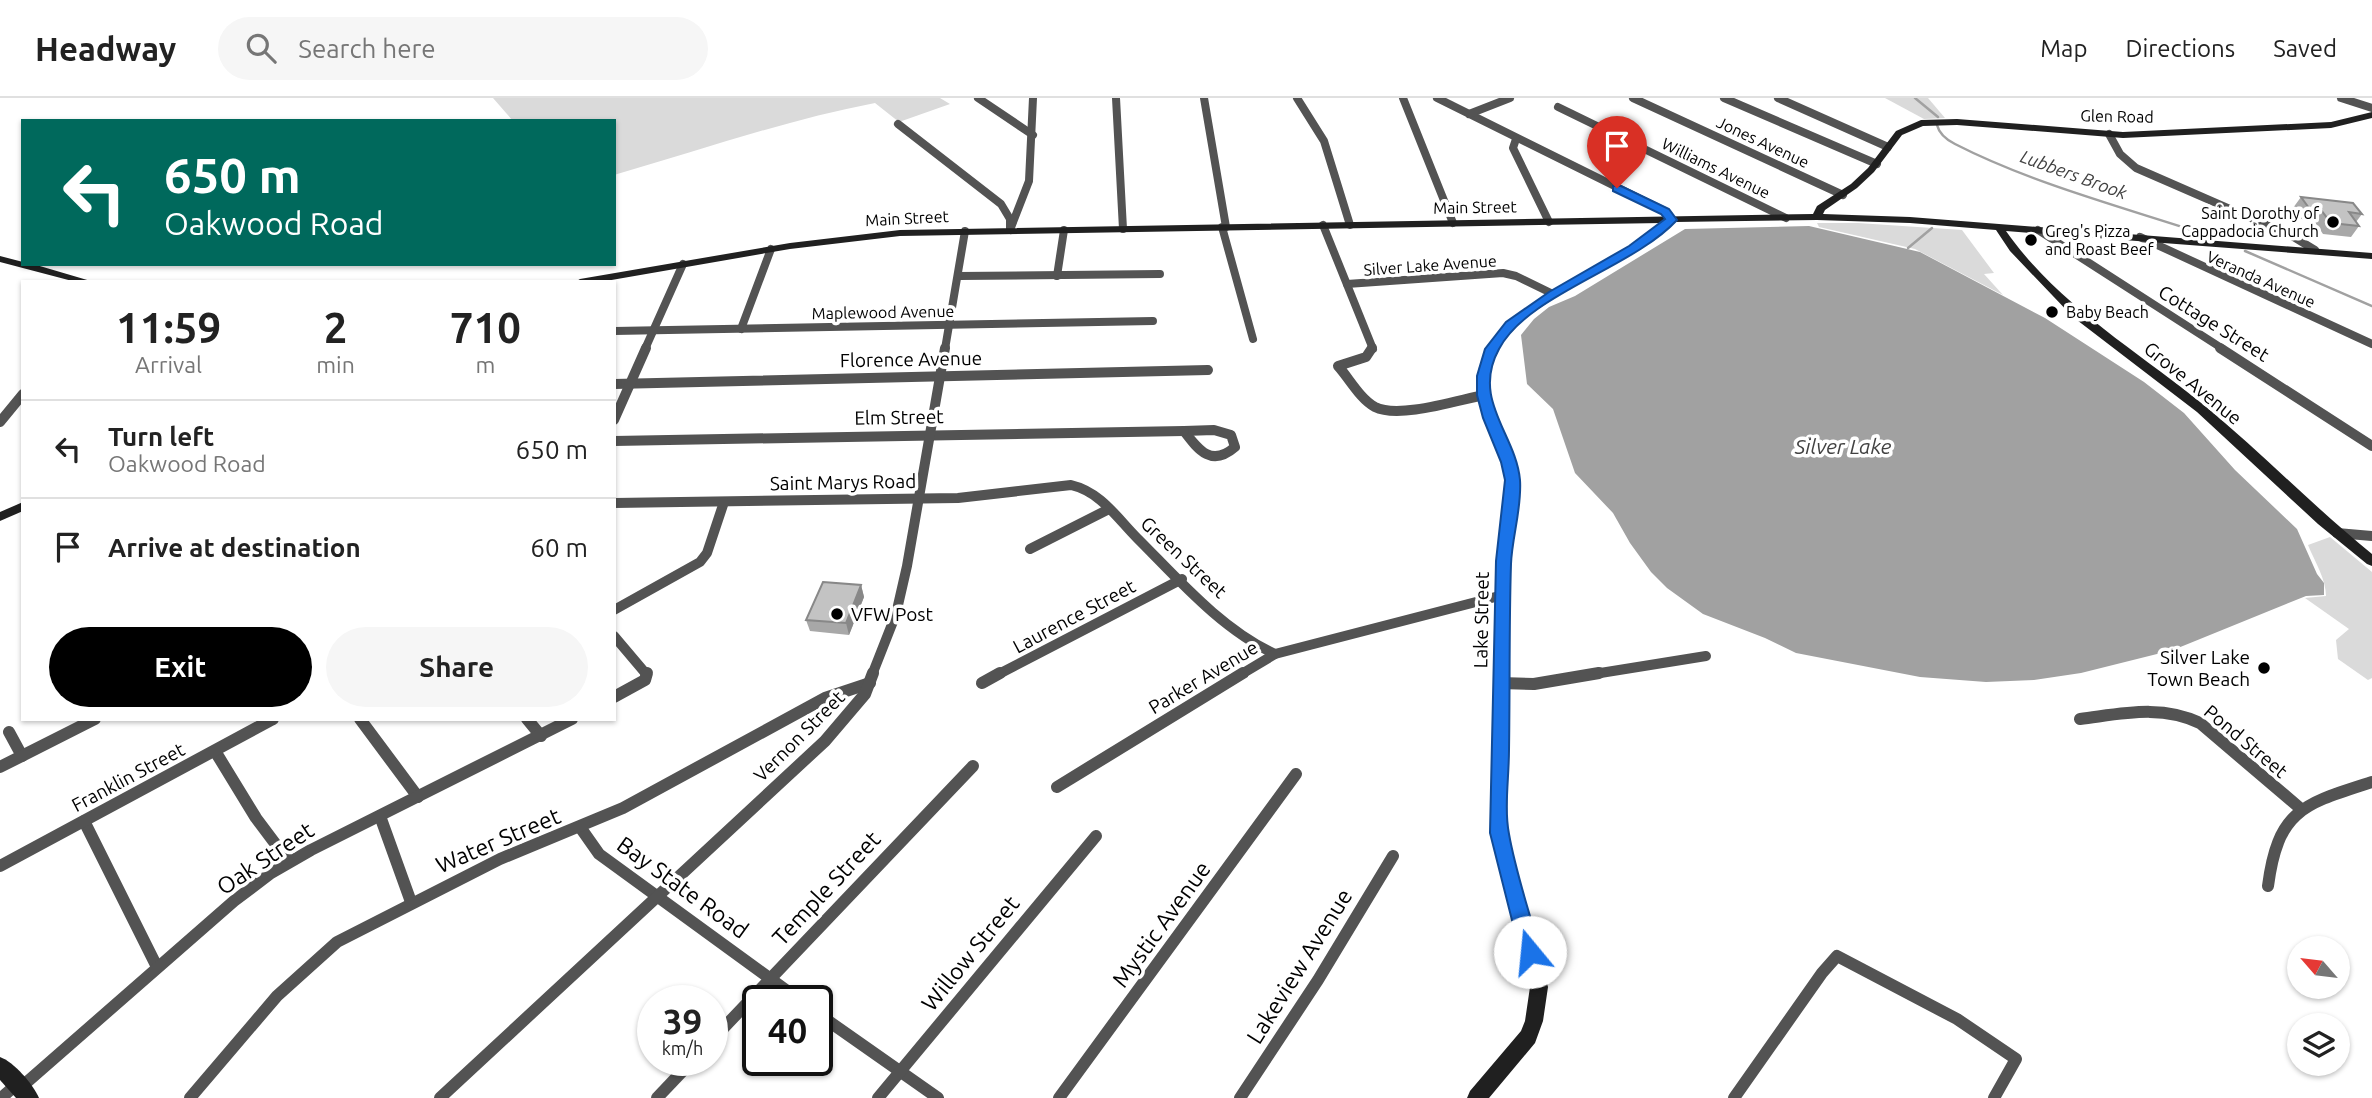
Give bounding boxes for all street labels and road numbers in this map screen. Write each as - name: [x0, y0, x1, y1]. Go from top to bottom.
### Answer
- street label: Glen Road: [2080, 106, 2154, 126]
- street label: Jones Avenue: [1714, 113, 1812, 171]
- street label: Williams Avenue: [1659, 134, 1773, 202]
- street label: Main Street: [1433, 197, 1518, 217]
- street label: Main Street: [865, 207, 950, 229]
- street label: Veranda Avenue: [2204, 247, 2318, 311]
- street label: Silver Lake Avenue: [1363, 251, 1497, 279]
- street label: Cottage Street: [2155, 280, 2274, 366]
- street label: Maplewood Avenue: [812, 302, 954, 322]
- street label: Grove Avenue: [2140, 337, 2246, 429]
- street label: Florence Avenue: [840, 347, 982, 371]
- street label: Elm Street: [854, 405, 944, 429]
- street label: Saint Marys Road: [770, 470, 916, 494]
- street label: Green Street: [1137, 512, 1232, 603]
- street label: Lake Street: [1469, 571, 1493, 668]
- street label: Laurence Street: [1009, 574, 1139, 658]
- street label: Parker Avenue: [1144, 636, 1262, 718]
- street label: Vernon Street: [749, 686, 849, 786]
- street label: Pond Street: [2200, 700, 2292, 782]
- street label: Franklin Street: [68, 738, 189, 816]
- street label: Water Street: [432, 803, 564, 877]
- street label: Oak Street: [212, 817, 318, 899]
- street label: Temple Street: [767, 826, 885, 950]
- street label: Bay State Road: [613, 831, 753, 943]
- street label: Mystic Avenue: [1107, 856, 1215, 992]
- street label: Lakeview Avenue: [1241, 884, 1357, 1048]
- street label: Willow Street: [916, 891, 1024, 1015]

